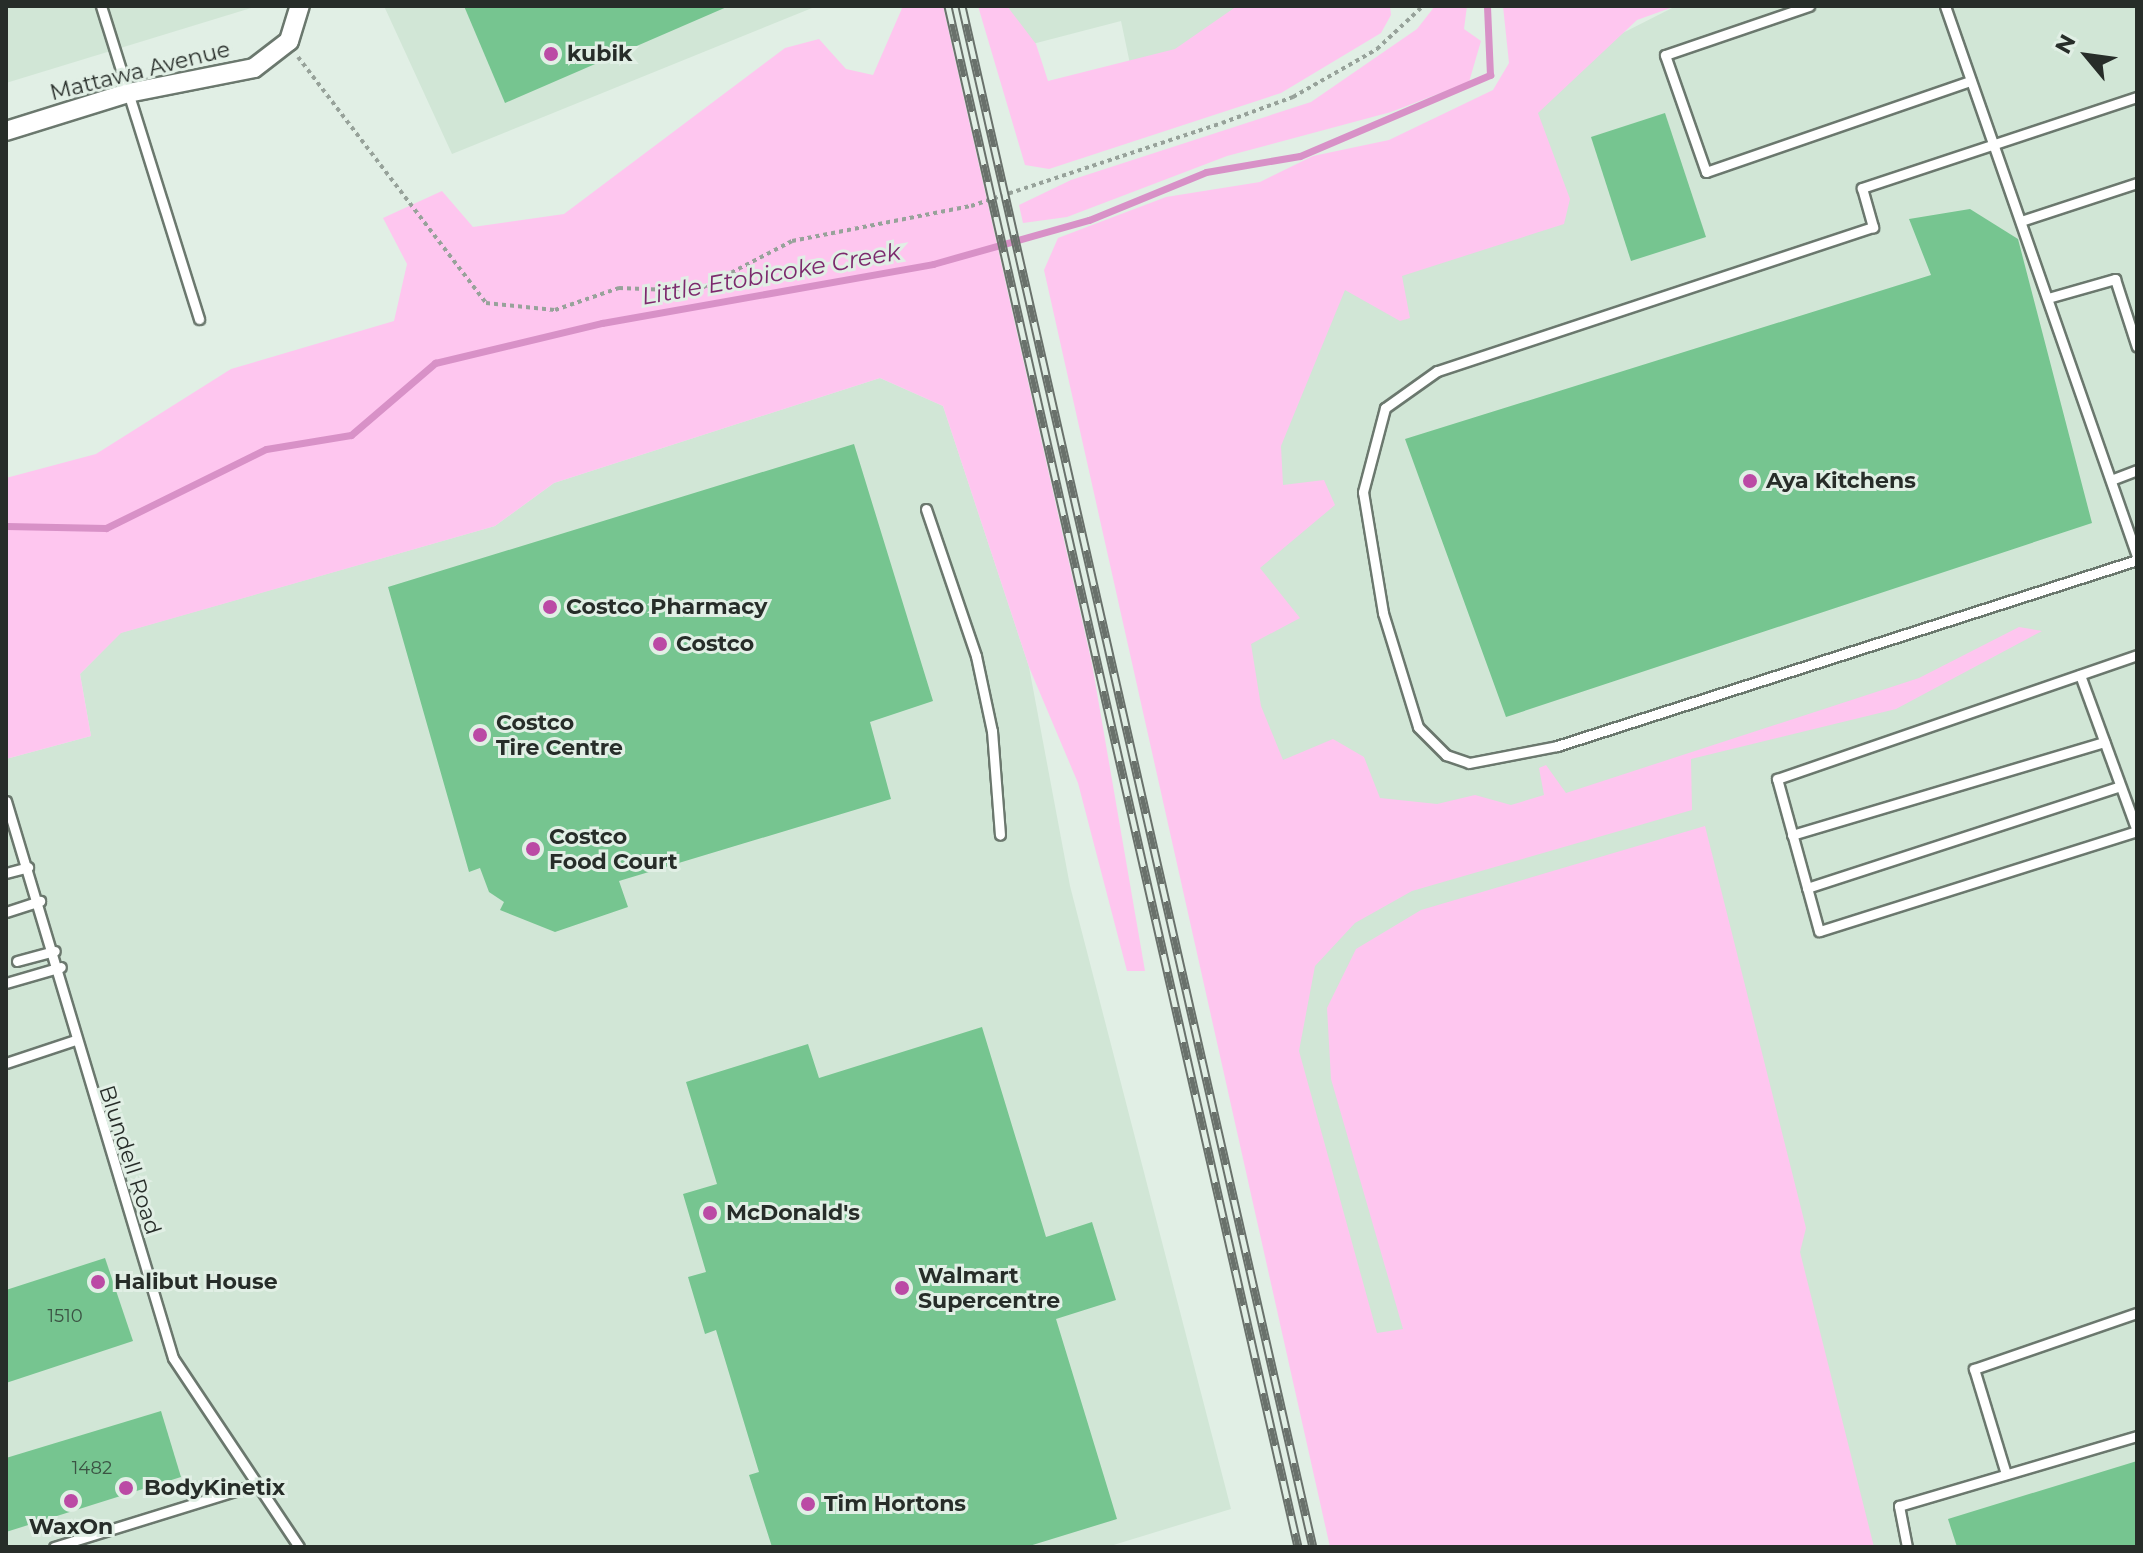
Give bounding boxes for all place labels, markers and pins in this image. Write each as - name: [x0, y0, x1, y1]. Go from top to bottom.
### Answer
- place label: kubik: [567, 41, 632, 67]
- marker: kubik: [542, 45, 560, 63]
- place label: Aya Kitchens: [1766, 468, 1916, 494]
- marker: Aya Kitchens: [1741, 472, 1759, 490]
- place label: Costco Pharmacy: [566, 594, 767, 620]
- marker: Costco Pharmacy: [541, 598, 559, 616]
- place label: Costco: [676, 631, 754, 657]
- marker: Costco: [651, 635, 669, 653]
- place label: Costco Tire Centre: [496, 709, 623, 760]
- marker: Costco Tire Centre: [471, 726, 489, 744]
- place label: Costco Food Court: [549, 823, 677, 874]
- marker: Costco Food Court: [524, 840, 542, 858]
- place label: McDonald's: [726, 1200, 860, 1226]
- marker: McDonald's: [701, 1204, 719, 1222]
- place label: Walmart Supercentre: [918, 1262, 1060, 1314]
- place label: Halibut House: [114, 1269, 278, 1295]
- marker: Halibut House: [89, 1273, 107, 1291]
- marker: Walmart Supercentre: [893, 1279, 911, 1297]
- place label: BodyKinetix: [144, 1475, 285, 1501]
- marker: BodyKinetix: [115, 1477, 137, 1499]
- place label: Tim Hortons: [824, 1491, 966, 1517]
- marker: WaxOn: [62, 1492, 80, 1510]
- marker: Tim Hortons: [799, 1495, 817, 1513]
- place label: WaxOn: [29, 1514, 113, 1540]

